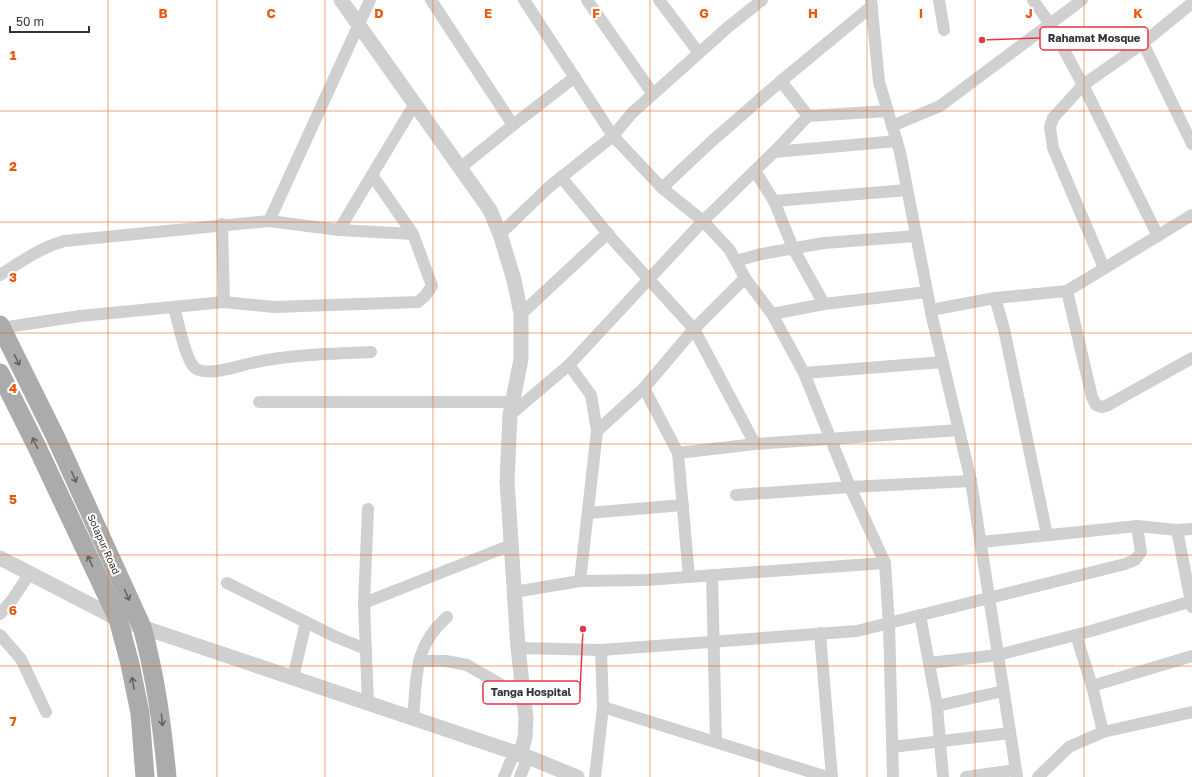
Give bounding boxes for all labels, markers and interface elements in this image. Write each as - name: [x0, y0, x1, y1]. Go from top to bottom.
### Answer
- text: B: [158, 5, 168, 21]
- text: C: [266, 5, 276, 21]
- text: D: [374, 5, 384, 21]
- text: E: [484, 5, 492, 21]
- text: F: [592, 5, 600, 21]
- text: G: [699, 5, 709, 21]
- text: H: [808, 5, 818, 21]
- text: I: [919, 5, 923, 21]
- text: J: [1025, 5, 1033, 21]
- text: K: [1133, 5, 1143, 21]
- scale bar: [10, 8, 89, 34]
- text: 50 m: [16, 14, 44, 29]
- callout: Rahamat Mosque: [1040, 27, 1148, 50]
- text: Rahamat Mosque: [1048, 31, 1141, 44]
- text: 1: [10, 47, 17, 63]
- text: 2: [9, 158, 17, 174]
- text: 3: [9, 269, 17, 285]
- one-way arrow: [14, 353, 21, 365]
- text: 4: [9, 380, 17, 396]
- one-way arrow: [31, 438, 38, 450]
- one-way arrow: [70, 470, 78, 482]
- text: 5: [9, 491, 17, 507]
- street label: Solapur Road: [85, 512, 123, 576]
- one-way arrow: [86, 555, 93, 567]
- one-way arrow: [124, 589, 131, 601]
- text: 6: [9, 602, 17, 618]
- one-way arrow: [129, 677, 137, 690]
- callout: Tanga Hospital: [483, 681, 580, 704]
- text: Tanga Hospital: [491, 685, 572, 698]
- text: 7: [9, 713, 17, 729]
- one-way arrow: [158, 713, 165, 726]

